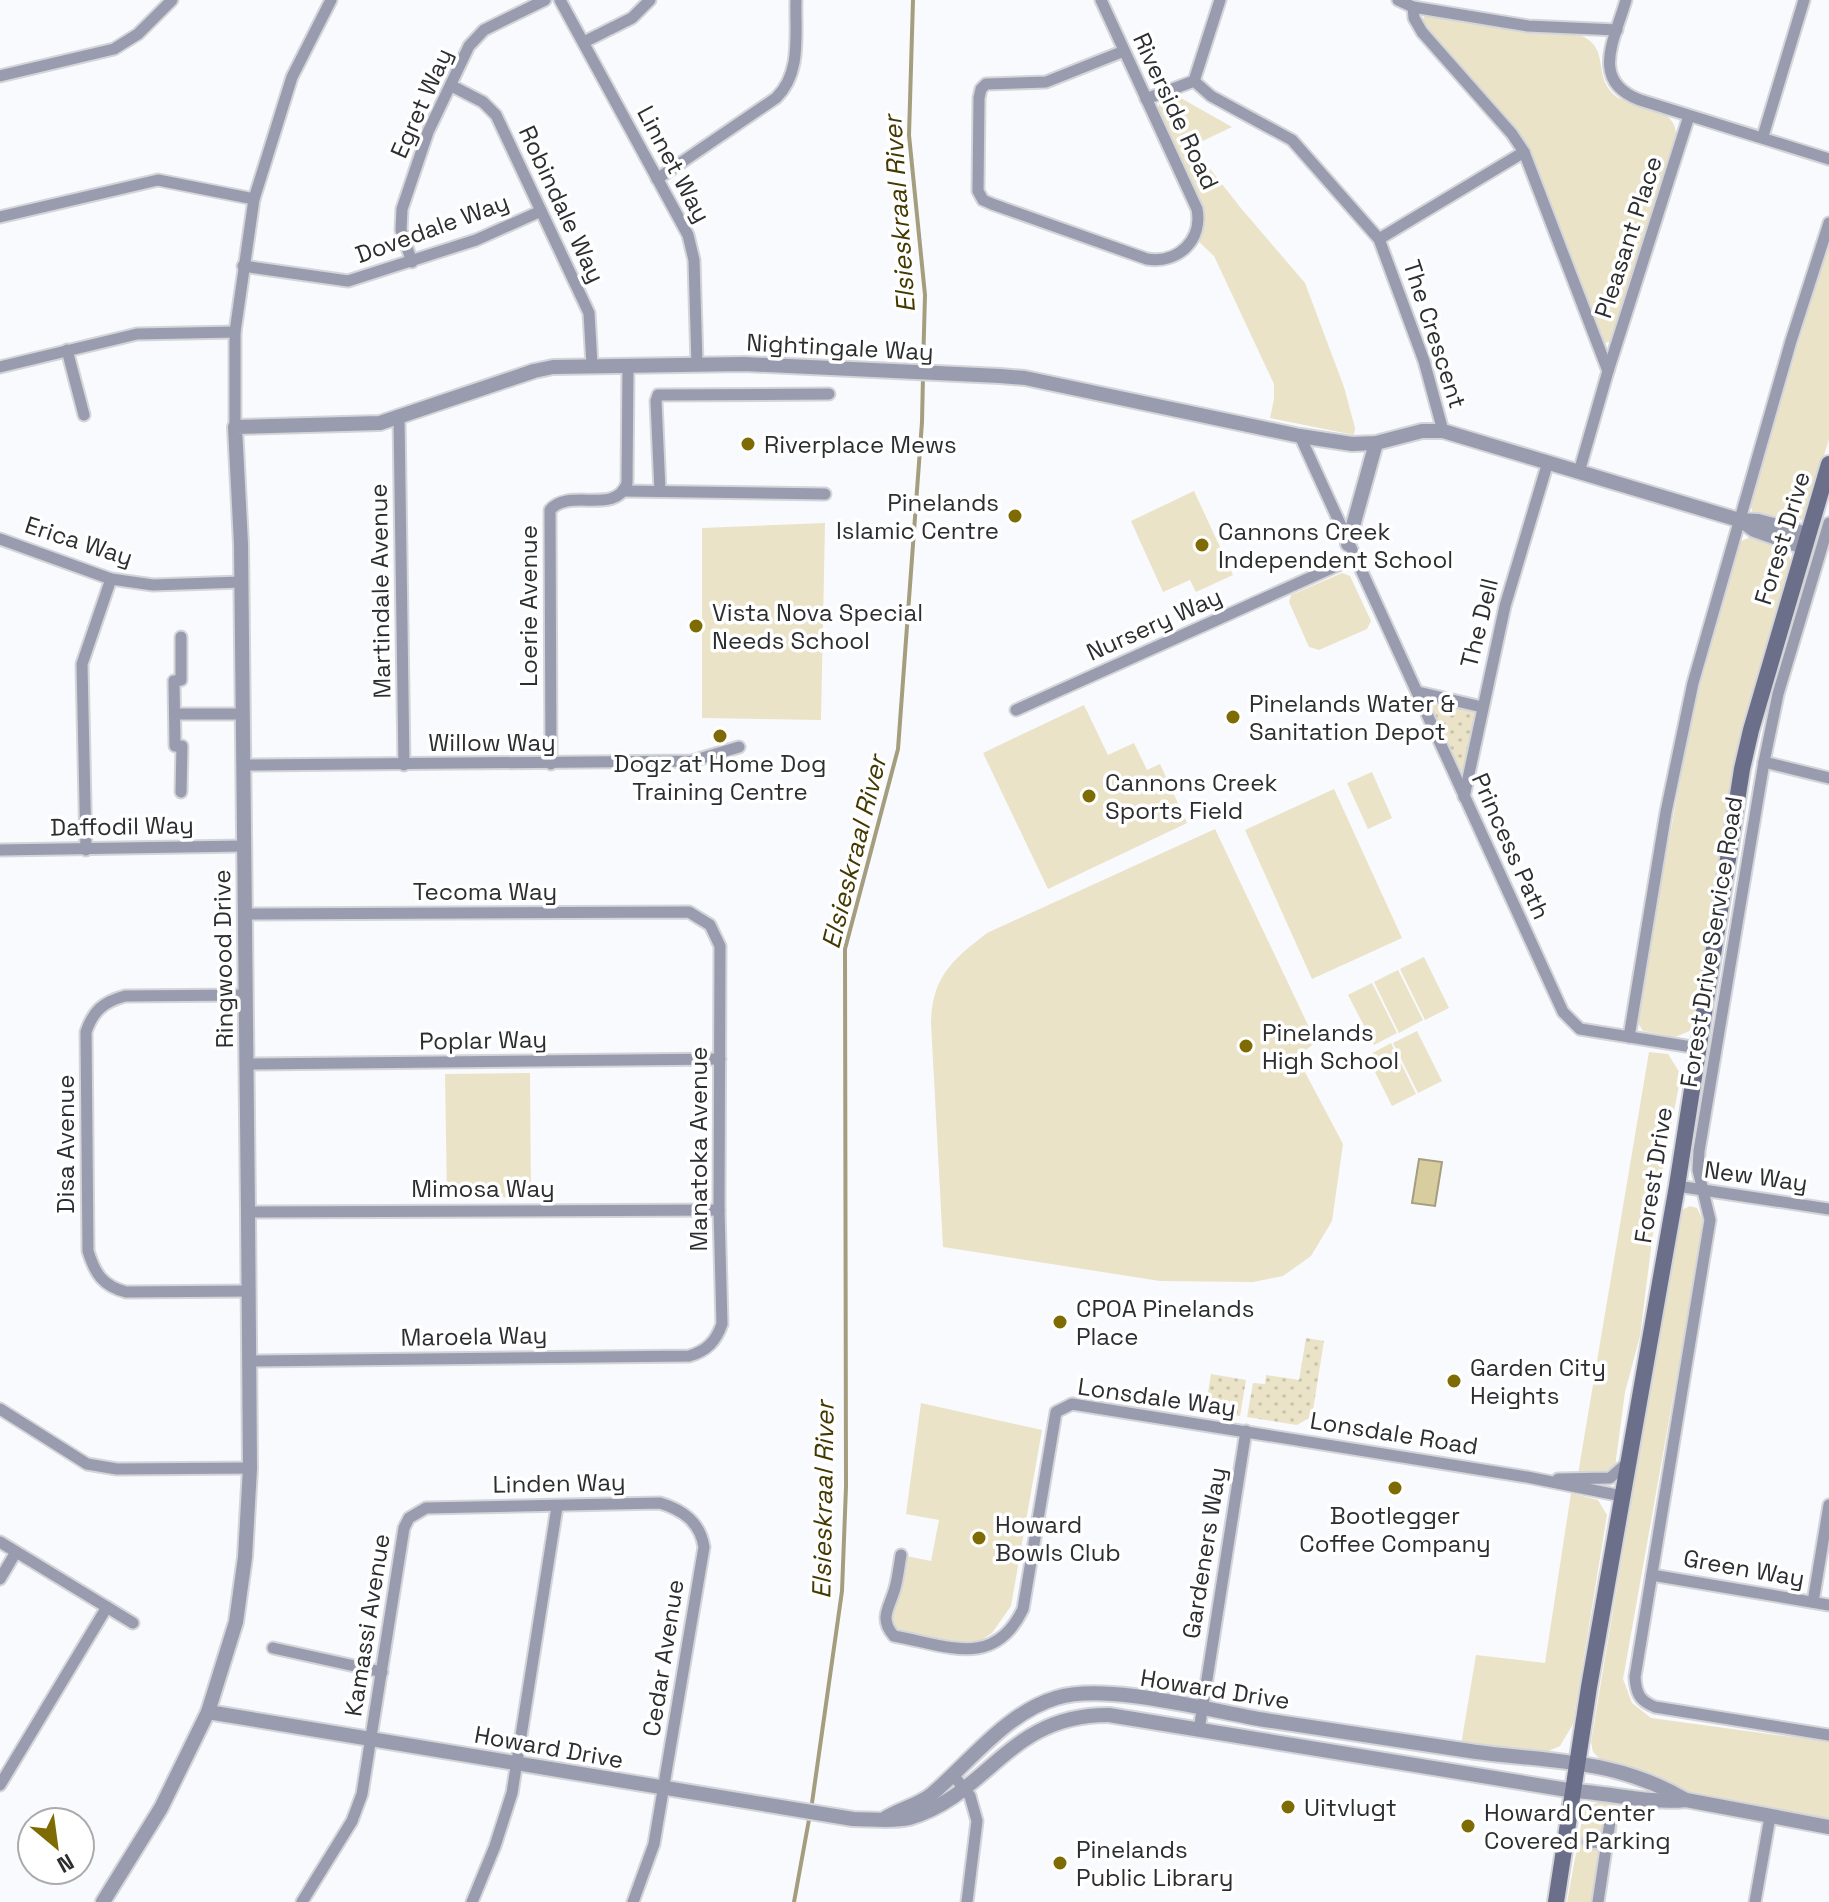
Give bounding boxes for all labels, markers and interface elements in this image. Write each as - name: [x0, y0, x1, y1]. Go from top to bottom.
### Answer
- street label: Riverside Road: [1126, 28, 1226, 194]
- street label: Egret Way: [383, 43, 459, 163]
- street label: Linnet Way: [630, 100, 718, 228]
- water label: Elsieskraal River: [875, 111, 923, 314]
- street label: Robindale Way: [512, 120, 612, 288]
- street label: Pleasant Place: [1587, 152, 1669, 322]
- street label: Dovedale Way: [351, 186, 513, 270]
- street label: The Crescent: [1396, 256, 1474, 412]
- street label: Nightingale Way: [746, 327, 934, 367]
- place label: Riverplace Mews: [764, 429, 957, 460]
- marker: Riverplace Mews: [739, 435, 757, 453]
- street label: Forest Drive: [1747, 468, 1817, 608]
- street label: Martindale Avenue: [363, 483, 397, 699]
- place label: Pinelands Islamic Centre: [836, 487, 999, 546]
- marker: Pinelands Islamic Centre: [1006, 507, 1024, 525]
- street label: Erica Way: [21, 509, 137, 573]
- place label: Cannons Creek Independent School: [1218, 516, 1453, 575]
- street label: Loerie Avenue: [513, 525, 544, 687]
- marker: Cannons Creek Independent School: [1193, 536, 1211, 554]
- street label: The Dell: [1453, 575, 1505, 671]
- street label: Nursery Way: [1081, 580, 1227, 668]
- place label: Vista Nova Special Needs School: [712, 597, 923, 656]
- marker: Vista Nova Special Needs School: [687, 617, 705, 635]
- place label: Pinelands Water & Sanitation Depot: [1249, 688, 1455, 747]
- marker: Pinelands Water & Sanitation Depot: [1224, 708, 1242, 726]
- street label: Willow Way: [428, 727, 556, 758]
- marker: Dogz at Home Dog Training Centre: [711, 727, 729, 745]
- place label: Dogz at Home Dog Training Centre: [614, 748, 826, 807]
- water label: Elsieskraal River: [814, 749, 895, 952]
- place label: Cannons Creek Sports Field: [1105, 767, 1277, 826]
- street label: Princess Path: [1465, 768, 1557, 924]
- marker: Cannons Creek Sports Field: [1080, 787, 1098, 805]
- street label: Forest Drive Service Road: [1673, 794, 1749, 1090]
- street label: Daffodil Way: [50, 809, 194, 843]
- street label: Ringwood Drive: [206, 869, 240, 1049]
- street label: Tecoma Way: [413, 876, 557, 907]
- place label: Pinelands High School: [1262, 1017, 1399, 1076]
- street label: Poplar Way: [419, 1023, 547, 1057]
- marker: Pinelands High School: [1237, 1037, 1255, 1055]
- street label: Manatoka Avenue: [683, 1047, 714, 1251]
- street label: Disa Avenue: [50, 1075, 81, 1213]
- street label: Forest Drive: [1627, 1105, 1679, 1245]
- street label: New Way: [1702, 1153, 1810, 1199]
- street label: Mimosa Way: [411, 1173, 555, 1204]
- place label: CPOA Pinelands Place: [1076, 1293, 1254, 1352]
- marker: CPOA Pinelands Place: [1051, 1313, 1069, 1331]
- street label: Maroela Way: [400, 1319, 548, 1353]
- place label: Garden City Heights: [1470, 1352, 1606, 1411]
- street label: Lonsdale Way: [1076, 1371, 1238, 1423]
- marker: Garden City Heights: [1445, 1372, 1463, 1390]
- water label: Elsieskraal River: [804, 1398, 842, 1599]
- street label: Lonsdale Road: [1308, 1404, 1480, 1462]
- street label: Gardeners Way: [1175, 1465, 1233, 1641]
- street label: Linden Way: [492, 1466, 626, 1500]
- marker: Bootlegger Coffee Company: [1386, 1479, 1404, 1497]
- place label: Bootlegger Coffee Company: [1299, 1500, 1491, 1559]
- place label: Howard Bowls Club: [995, 1509, 1121, 1568]
- marker: Howard Bowls Club: [970, 1529, 988, 1547]
- street label: Kamassi Avenue: [337, 1531, 397, 1719]
- street label: Green Way: [1681, 1542, 1807, 1594]
- street label: Cedar Avenue: [635, 1577, 691, 1739]
- street label: Howard Drive: [1138, 1662, 1292, 1716]
- street label: Howard Drive: [472, 1719, 626, 1775]
- place label: Uitvlugt: [1304, 1792, 1397, 1823]
- place label: Howard Center Covered Parking: [1484, 1797, 1671, 1856]
- marker: Uitvlugt: [1279, 1798, 1297, 1816]
- north arrow: [16, 1806, 96, 1886]
- marker: Howard Center Covered Parking: [1459, 1817, 1477, 1835]
- place label: Pinelands Public Library: [1076, 1834, 1233, 1893]
- text: N: [52, 1848, 79, 1879]
- marker: Pinelands Public Library: [1051, 1854, 1069, 1872]

